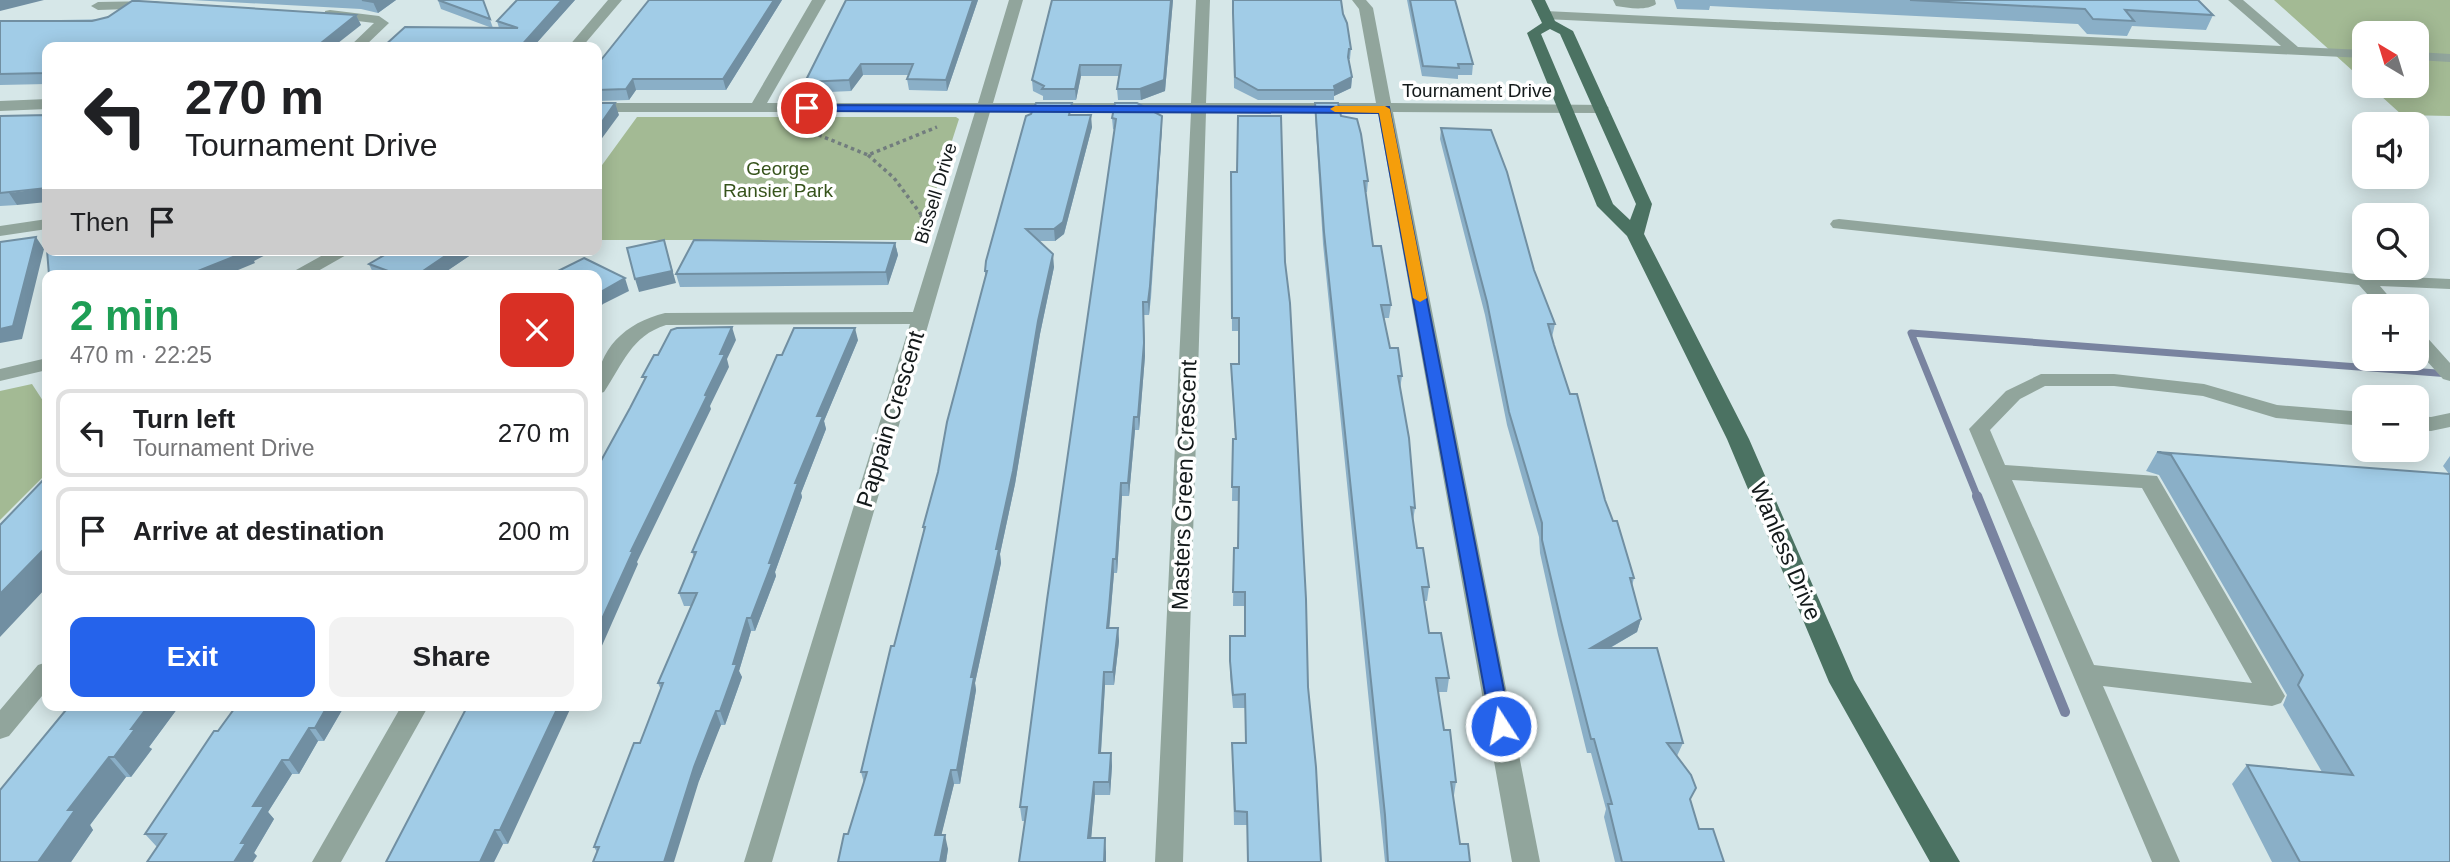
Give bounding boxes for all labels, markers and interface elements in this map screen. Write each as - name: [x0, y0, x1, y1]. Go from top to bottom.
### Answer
- north arrow: [2352, 21, 2429, 98]
- map controls: [2352, 21, 2429, 462]
- icon: left: [70, 70, 161, 161]
- text: 270 m: [185, 70, 324, 124]
- pin: [777, 78, 837, 138]
- street label: Tournament Drive: [1402, 80, 1552, 101]
- icon: arrive: [788, 89, 826, 127]
- button: sound: [2352, 112, 2429, 189]
- text: Tournament Drive: [185, 127, 438, 163]
- street label: Bissell Drive: [910, 140, 961, 246]
- park label: George Ransier Park: [723, 158, 833, 201]
- icon: arrive: [143, 203, 181, 241]
- button: search: [2352, 203, 2429, 280]
- text: Then: [70, 207, 129, 237]
- text: 2 min: [70, 292, 180, 339]
- button: close: [500, 293, 574, 367]
- button: +: [2352, 294, 2429, 371]
- street label: Pappain Crescent: [851, 327, 929, 510]
- text: 470 m · 22:25: [70, 342, 212, 368]
- street label: Masters Green Crescent: [1167, 359, 1201, 611]
- button: −: [2352, 385, 2429, 462]
- text: Turn left: [133, 404, 235, 434]
- icon: left: [74, 414, 112, 452]
- text: 270 m: [498, 418, 570, 448]
- text: Tournament Drive: [133, 435, 315, 461]
- street label: Wanless Drive: [1745, 478, 1827, 624]
- icon: arrive: [74, 512, 112, 550]
- text: Arrive at destination: [133, 516, 384, 546]
- text: 200 m: [498, 516, 570, 546]
- button: Exit: [70, 617, 315, 697]
- button: Share: [329, 617, 574, 697]
- position arrow: [1464, 689, 1538, 763]

